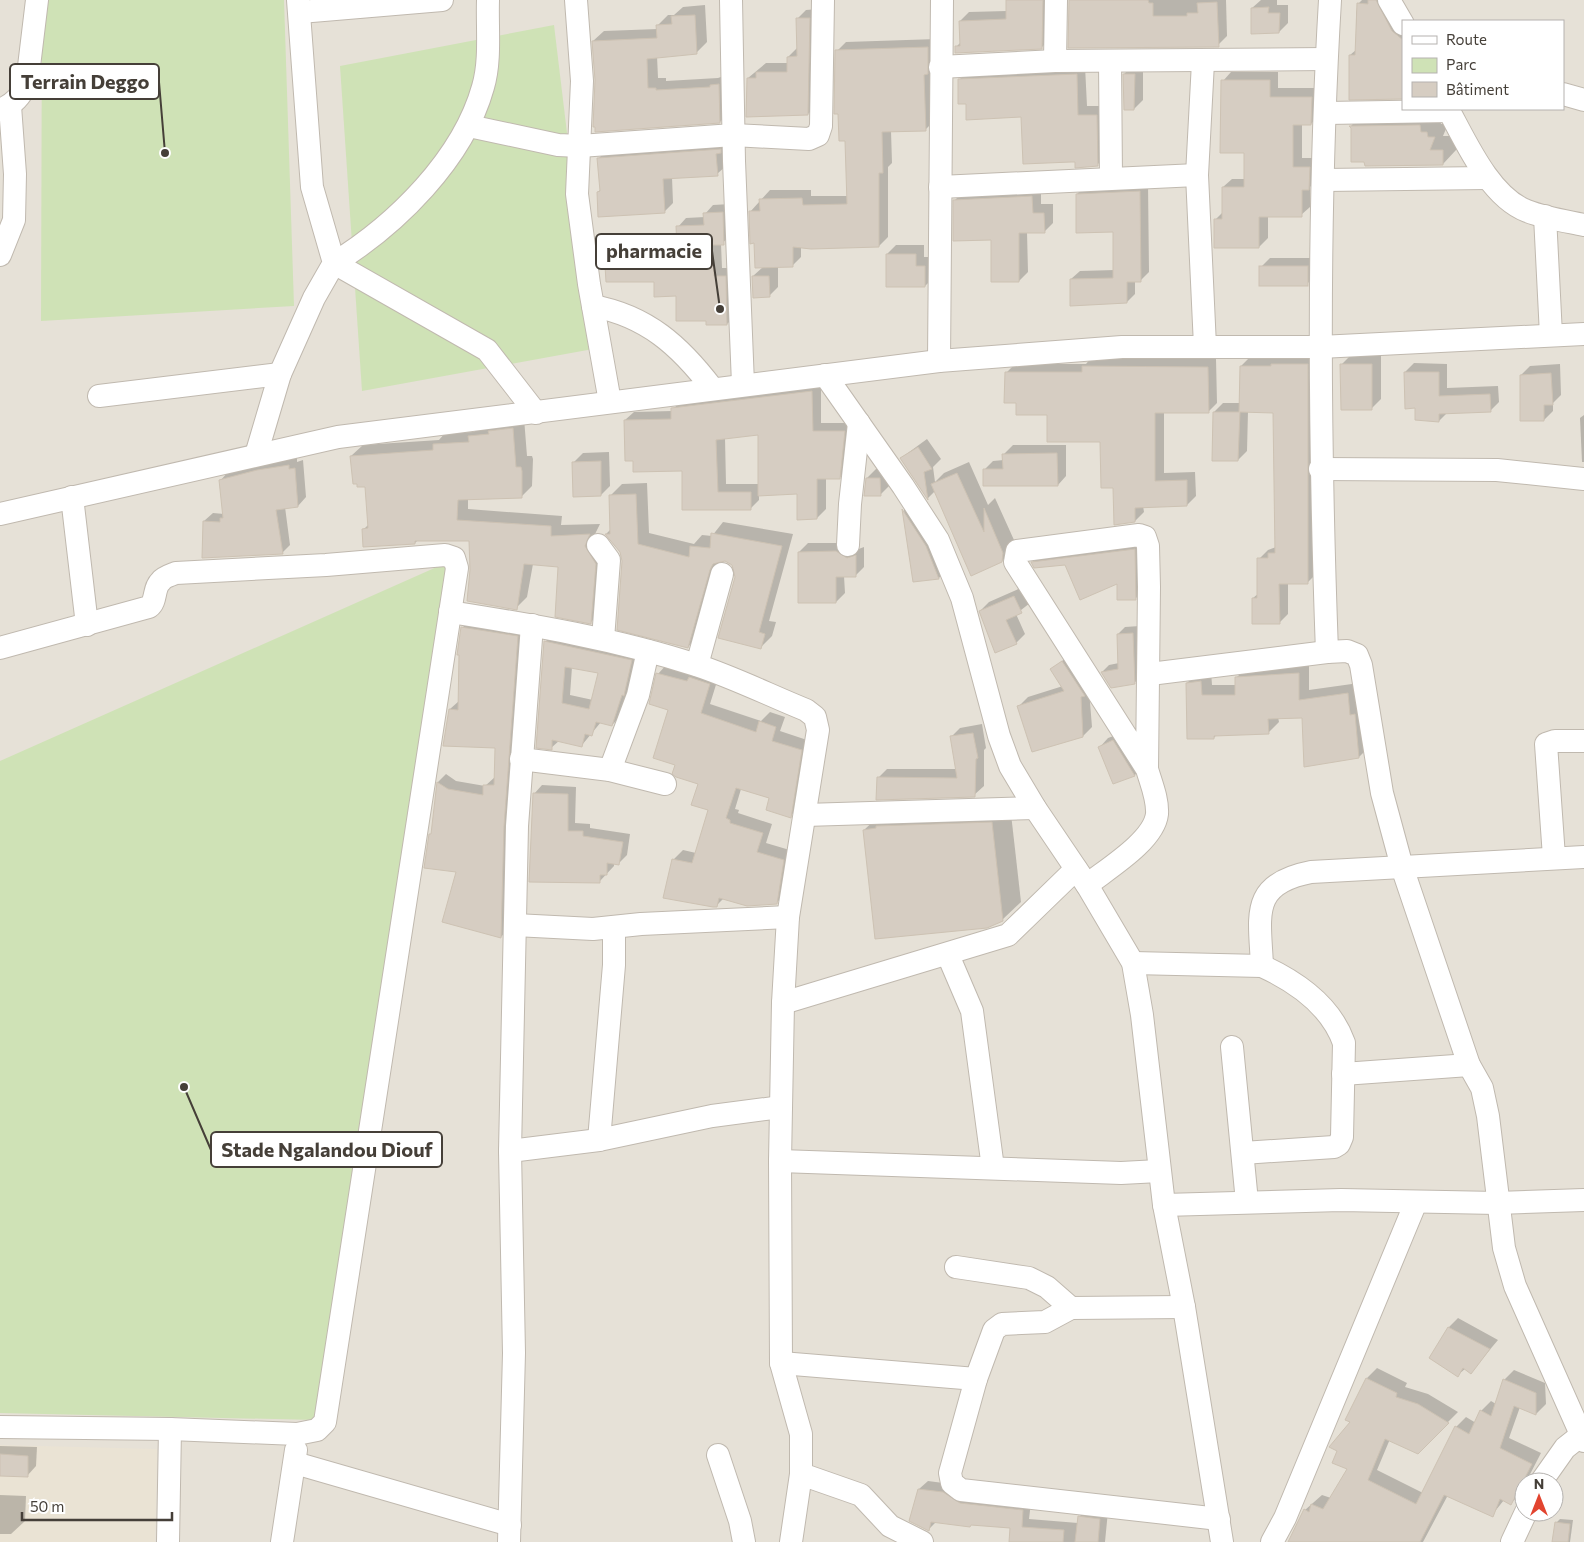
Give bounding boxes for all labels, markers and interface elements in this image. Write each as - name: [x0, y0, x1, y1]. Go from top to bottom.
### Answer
- legend: [1402, 20, 1564, 110]
- text: Route: [1446, 30, 1487, 48]
- text: Parc: [1446, 55, 1476, 73]
- callout: Terrain Deggo: [10, 64, 159, 99]
- text: Terrain Deggo: [21, 69, 149, 93]
- text: Bâtiment: [1446, 80, 1509, 98]
- callout: pharmacie: [596, 234, 712, 269]
- text: pharmacie: [606, 238, 702, 262]
- callout: Stade Ngalandou Diouf: [211, 1132, 442, 1167]
- text: Stade Ngalandou Diouf: [221, 1137, 434, 1161]
- north arrow: [1514, 1472, 1564, 1522]
- text: N: [1534, 1475, 1544, 1492]
- scale bar: [22, 1490, 172, 1522]
- text: 50 m: [30, 1497, 64, 1515]

